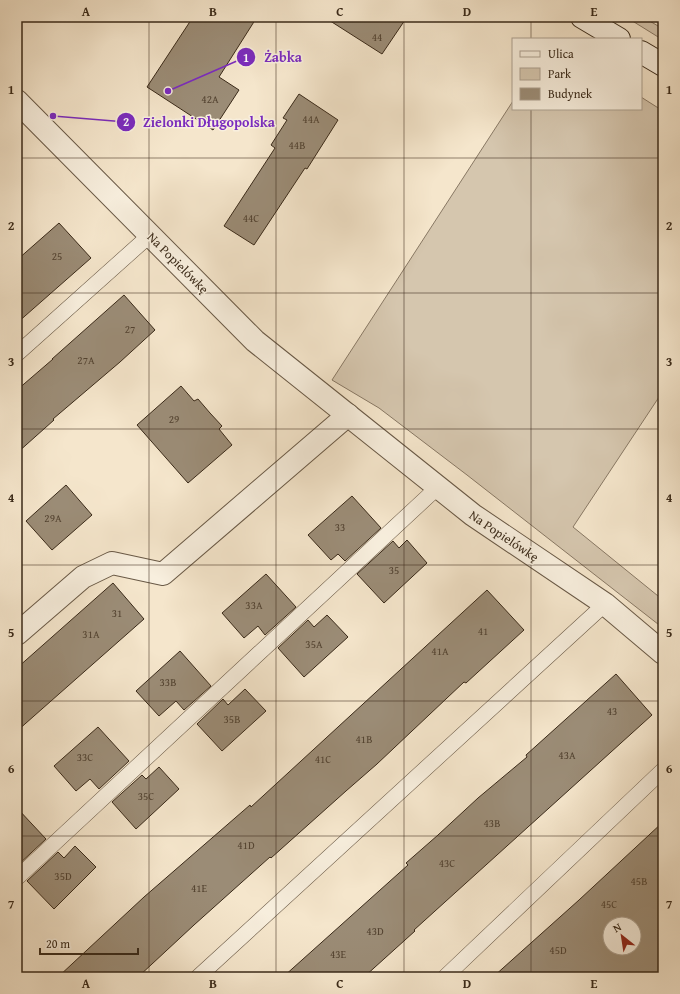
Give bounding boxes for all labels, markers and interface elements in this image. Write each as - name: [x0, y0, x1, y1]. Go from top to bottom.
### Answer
- text: A: [82, 2, 91, 21]
- text: B: [209, 2, 217, 21]
- text: C: [336, 2, 344, 21]
- text: D: [463, 2, 471, 21]
- text: E: [591, 2, 598, 21]
- house number: 44: [372, 29, 382, 45]
- legend: [512, 38, 642, 110]
- callout: Żabka: [236, 44, 310, 70]
- text: Ulica: [548, 45, 574, 62]
- text: Żabka: [264, 47, 303, 67]
- text: 1: [243, 49, 249, 66]
- text: Park: [548, 65, 572, 82]
- text: 1: [8, 80, 14, 99]
- text: 1: [666, 80, 672, 99]
- text: Budynek: [548, 85, 593, 102]
- house number: 42A: [201, 91, 219, 107]
- callout: Zielonki Długopolska: [116, 109, 283, 135]
- house number: 44A: [302, 111, 320, 127]
- text: Zielonki Długopolska: [143, 112, 276, 132]
- text: 2: [123, 113, 129, 130]
- house number: 44B: [289, 137, 305, 153]
- house number: 44C: [243, 210, 259, 226]
- text: 2: [8, 216, 15, 235]
- text: 2: [666, 216, 673, 235]
- street label: Na Popielówkę: [143, 228, 213, 298]
- house number: 25: [52, 248, 62, 264]
- house number: 27: [125, 321, 135, 337]
- text: 3: [8, 352, 14, 371]
- house number: 27A: [77, 352, 95, 368]
- text: 3: [666, 352, 672, 371]
- house number: 29: [169, 411, 179, 427]
- text: 4: [8, 488, 15, 507]
- text: 4: [666, 488, 673, 507]
- street label: Na Popielówkę: [465, 506, 543, 566]
- house number: 29A: [44, 510, 62, 526]
- house number: 33: [335, 519, 345, 535]
- house number: 35: [389, 562, 399, 578]
- house number: 33A: [245, 597, 263, 613]
- house number: 31: [112, 605, 122, 621]
- text: 5: [8, 623, 15, 642]
- house number: 41: [478, 623, 488, 639]
- text: 5: [666, 623, 673, 642]
- house number: 31A: [82, 626, 100, 642]
- house number: 35A: [305, 636, 323, 652]
- house number: 41A: [431, 643, 449, 659]
- house number: 33B: [160, 674, 176, 690]
- house number: 43: [607, 703, 617, 719]
- house number: 35B: [224, 711, 240, 727]
- house number: 41B: [356, 731, 372, 747]
- house number: 43A: [558, 747, 576, 763]
- house number: 33C: [77, 749, 93, 765]
- house number: 41C: [315, 751, 331, 767]
- text: 6: [8, 759, 15, 778]
- text: 6: [666, 759, 673, 778]
- house number: 35C: [138, 788, 154, 804]
- house number: 43B: [484, 815, 500, 831]
- house number: 41D: [237, 837, 255, 853]
- house number: 43C: [439, 855, 455, 871]
- house number: 35D: [54, 868, 72, 884]
- house number: 45B: [631, 873, 647, 889]
- house number: 41E: [191, 880, 208, 896]
- text: 7: [8, 895, 15, 914]
- text: 7: [666, 895, 673, 914]
- house number: 45C: [601, 896, 617, 912]
- north arrow: [602, 916, 642, 956]
- text: N: [610, 918, 625, 936]
- house number: 43D: [366, 923, 384, 939]
- scale bar: [40, 930, 138, 956]
- text: 20 m: [46, 935, 70, 952]
- house number: 45D: [549, 942, 567, 958]
- house number: 43E: [330, 946, 347, 962]
- text: A: [82, 974, 91, 993]
- text: B: [209, 974, 217, 993]
- text: C: [336, 974, 344, 993]
- text: D: [463, 974, 471, 993]
- text: E: [591, 974, 598, 993]

